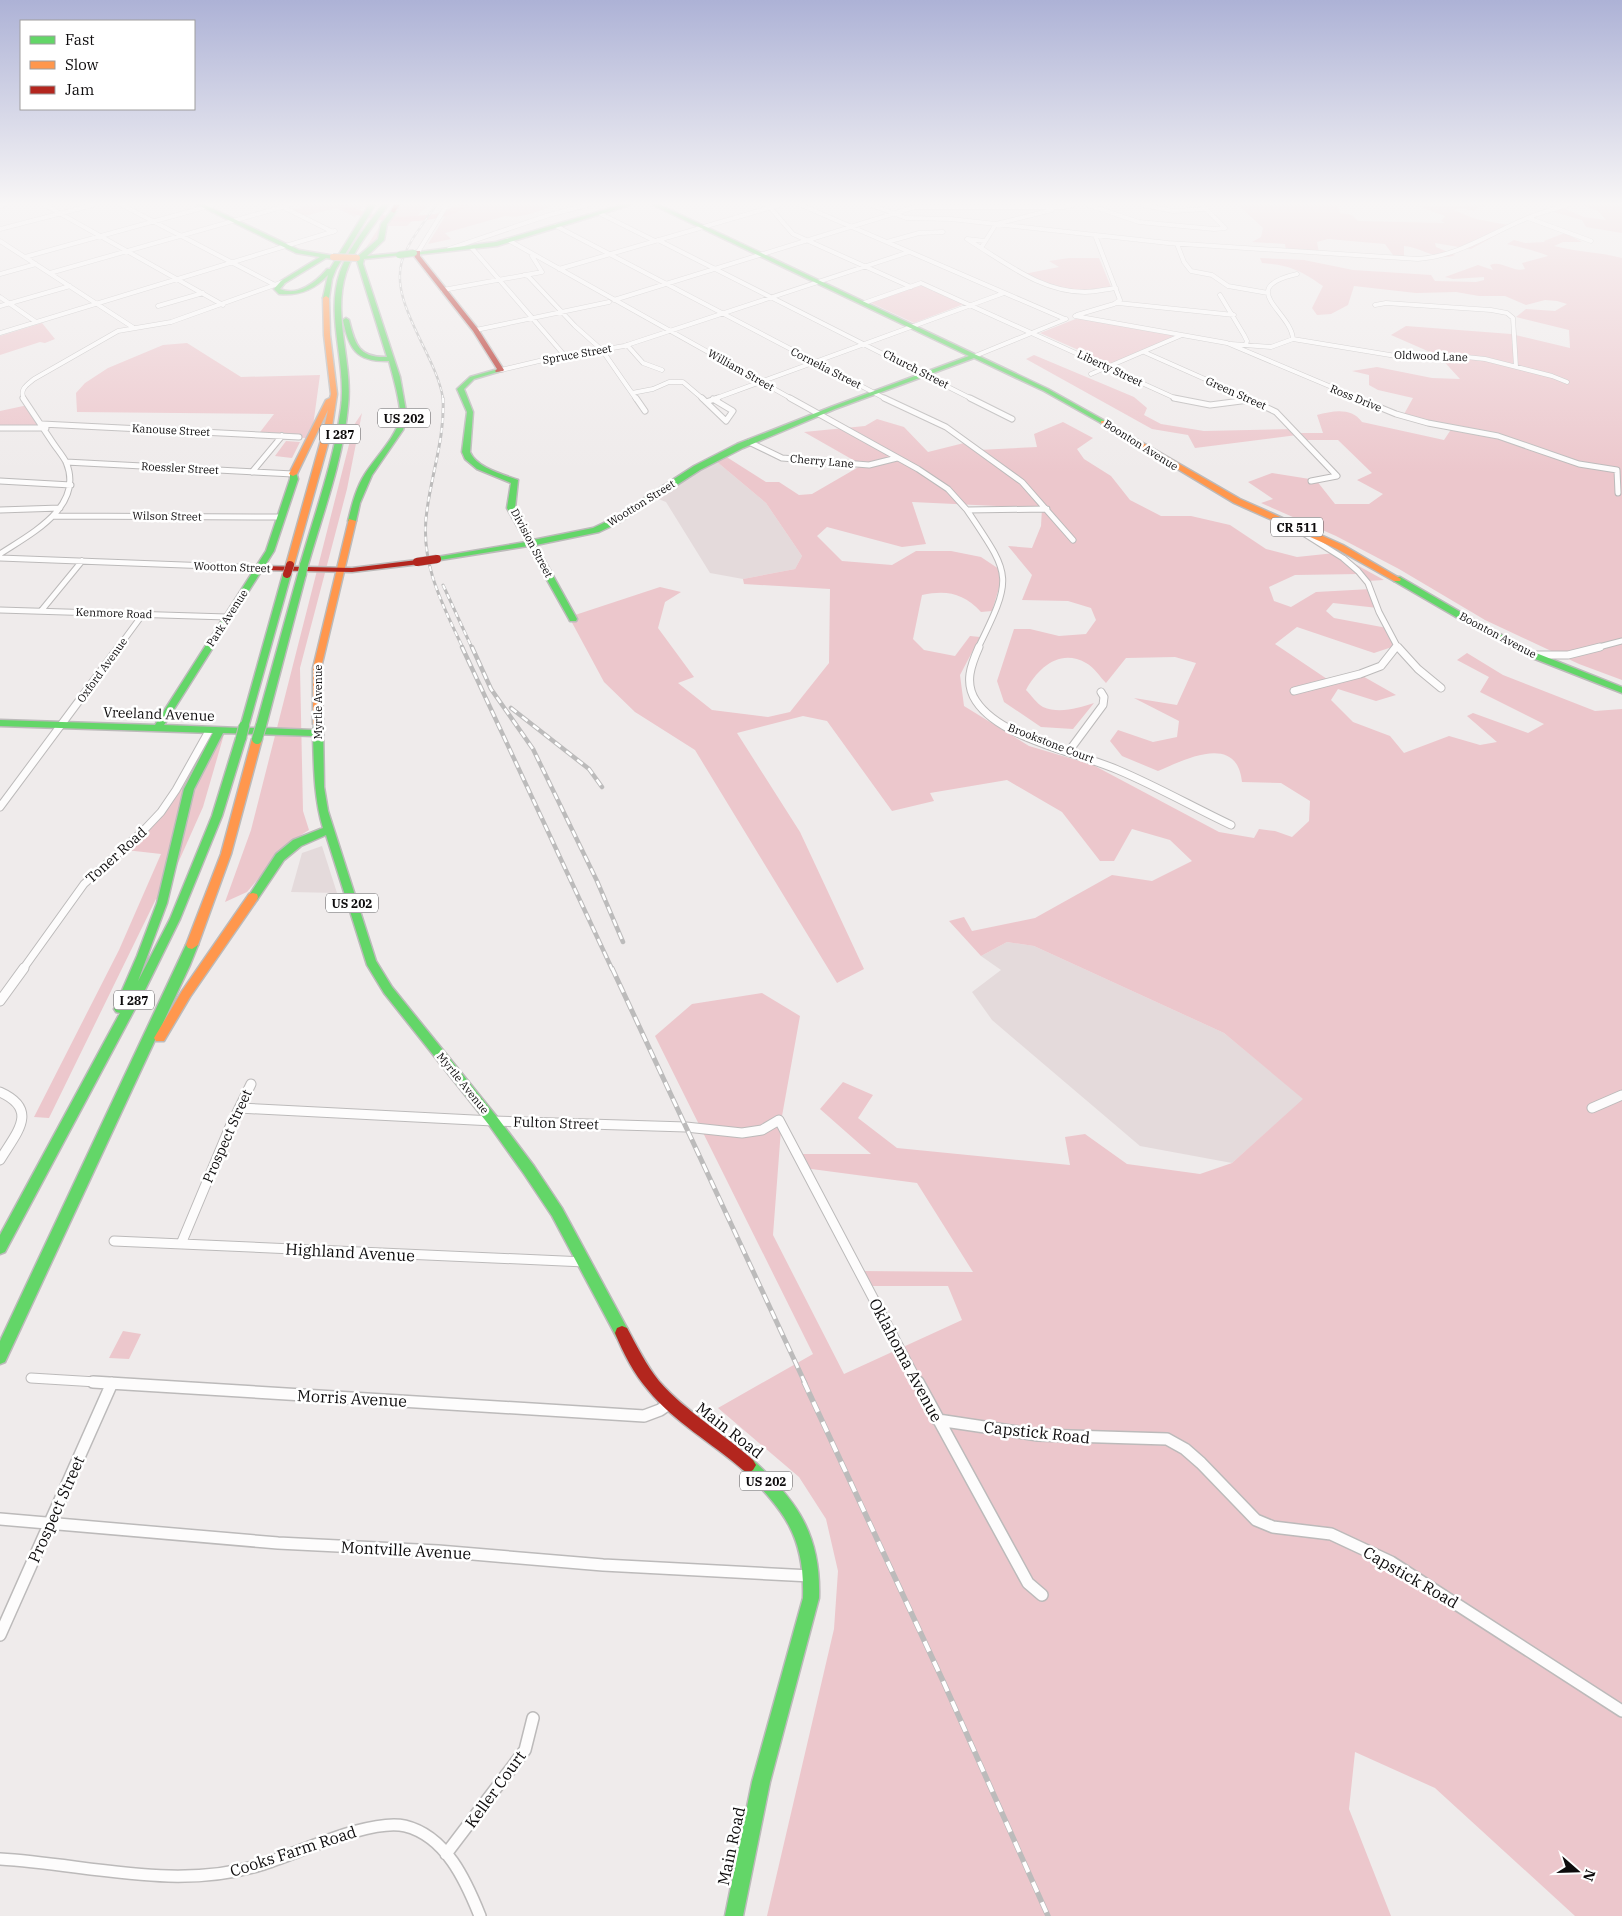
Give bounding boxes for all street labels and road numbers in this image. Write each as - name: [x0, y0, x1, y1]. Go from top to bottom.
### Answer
- street label: Spruce Street: [541, 341, 613, 367]
- street label: Cornelia Street: [788, 344, 864, 392]
- street label: William Street: [705, 346, 777, 394]
- street label: Church Street: [881, 346, 951, 392]
- street label: Liberty Street: [1075, 347, 1145, 389]
- street label: Oldwood Lane: [1394, 348, 1468, 364]
- street label: Green Street: [1203, 373, 1269, 413]
- street label: Ross Drive: [1328, 381, 1384, 415]
- road number: US 202: [378, 408, 430, 428]
- street label: Boonton Avenue: [1101, 416, 1181, 474]
- street label: Kanouse Street: [131, 421, 211, 439]
- road number: I 287: [320, 424, 360, 444]
- street label: Cherry Lane: [790, 451, 855, 471]
- street label: Roessler Street: [141, 459, 219, 477]
- street label: Wootton Street: [605, 477, 677, 529]
- street label: Division Street: [508, 506, 556, 580]
- street label: Wilson Street: [132, 508, 202, 524]
- road number: CR 511: [1271, 518, 1323, 536]
- street label: Wootton Street: [193, 559, 271, 575]
- street label: Park Avenue: [203, 587, 251, 649]
- street label: Kenmore Road: [75, 605, 153, 621]
- street label: Boonton Avenue: [1457, 609, 1539, 661]
- street label: Oxford Avenue: [74, 635, 130, 705]
- street label: Myrtle Avenue: [311, 665, 325, 739]
- street label: Vreeland Avenue: [103, 703, 215, 725]
- street label: Brookstone Court: [1006, 720, 1096, 766]
- street label: Toner Road: [82, 823, 151, 887]
- road number: US 202: [326, 894, 378, 912]
- road number: I 287: [114, 990, 154, 1010]
- street label: Myrtle Avenue: [434, 1050, 492, 1117]
- street label: Prospect Street: [198, 1086, 256, 1186]
- street label: Fulton Street: [513, 1113, 599, 1133]
- street label: Highland Avenue: [285, 1239, 415, 1265]
- street label: Oklahoma Avenue: [865, 1295, 947, 1425]
- street label: Morris Avenue: [297, 1385, 407, 1411]
- street label: Main Road: [692, 1398, 768, 1463]
- street label: Capstick Road: [983, 1416, 1091, 1448]
- street label: Prospect Street: [24, 1452, 89, 1566]
- road number: US 202: [740, 1472, 792, 1490]
- street label: Montville Avenue: [340, 1537, 472, 1563]
- street label: Capstick Road: [1360, 1542, 1462, 1612]
- street label: Keller Court: [460, 1746, 530, 1831]
- street label: Main Road: [713, 1805, 749, 1887]
- street label: Cooks Farm Road: [227, 1821, 359, 1881]

